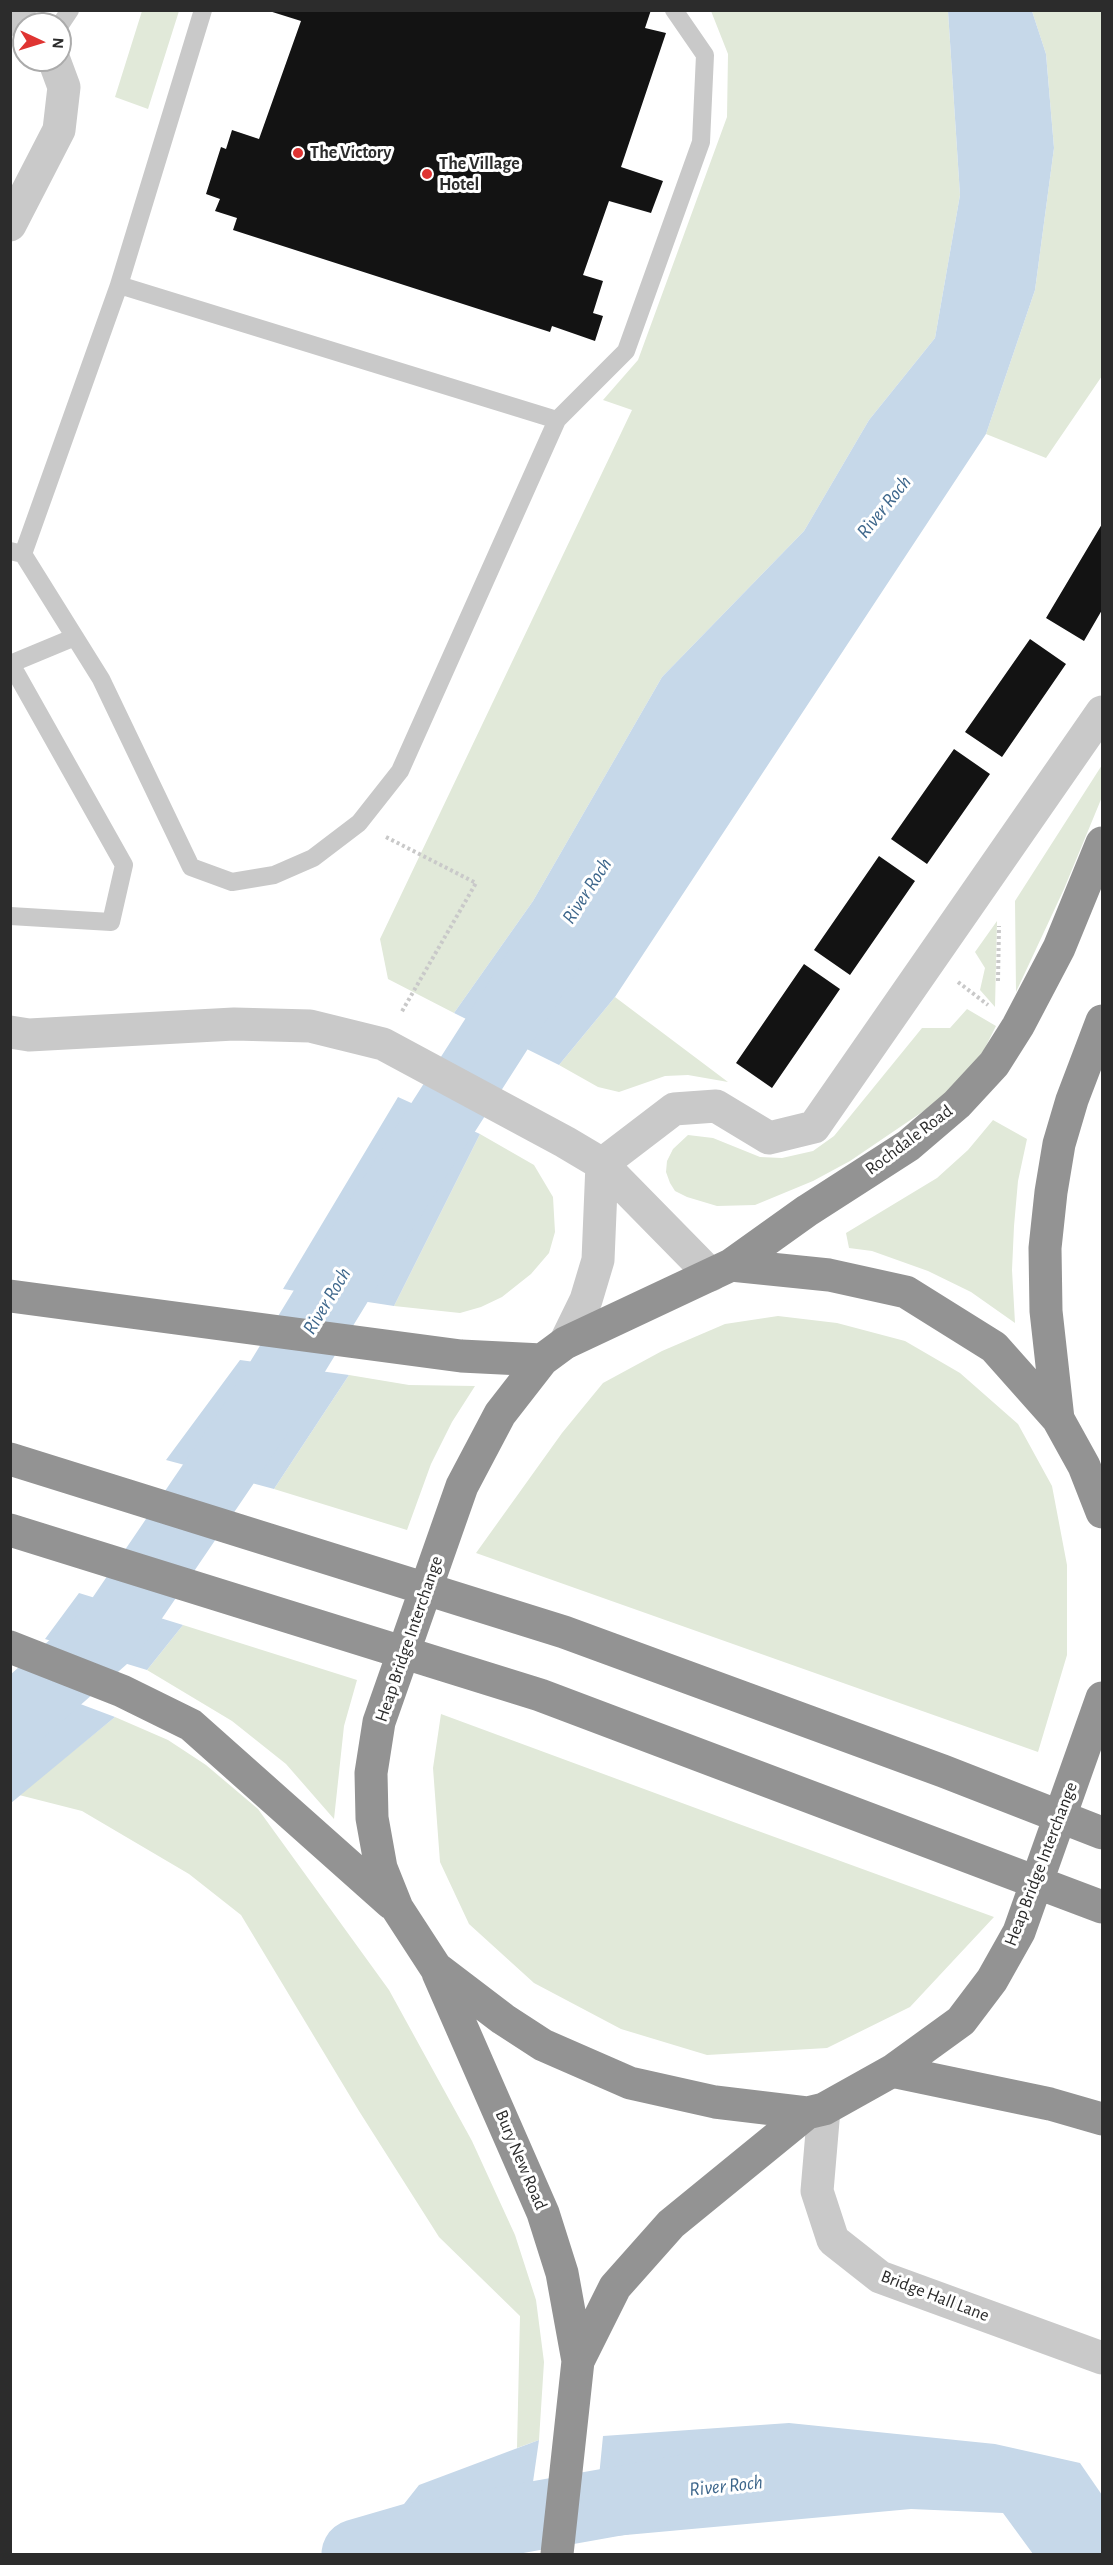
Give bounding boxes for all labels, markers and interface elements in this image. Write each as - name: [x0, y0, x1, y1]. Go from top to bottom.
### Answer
- north arrow: [12, 12, 72, 72]
- text: N: [50, 37, 66, 49]
- place label: The Victory: [310, 142, 391, 164]
- marker: The Victory: [291, 146, 305, 160]
- place label: The Village Hotel: [439, 153, 520, 195]
- marker: The Village Hotel: [420, 167, 434, 181]
- water label: River Roch: [851, 471, 917, 543]
- water label: River Roch: [557, 853, 617, 929]
- street label: Rochdale Road: [861, 1100, 957, 1180]
- water label: River Roch: [298, 1263, 356, 1339]
- street label: Heap Bridge Interchange: [370, 1553, 448, 1725]
- street label: Heap Bridge Interchange: [1000, 1779, 1082, 1949]
- street label: Bury New Road: [490, 2107, 552, 2213]
- street label: Bridge Hall Lane: [878, 2265, 992, 2327]
- water label: River Roch: [688, 2470, 764, 2502]

